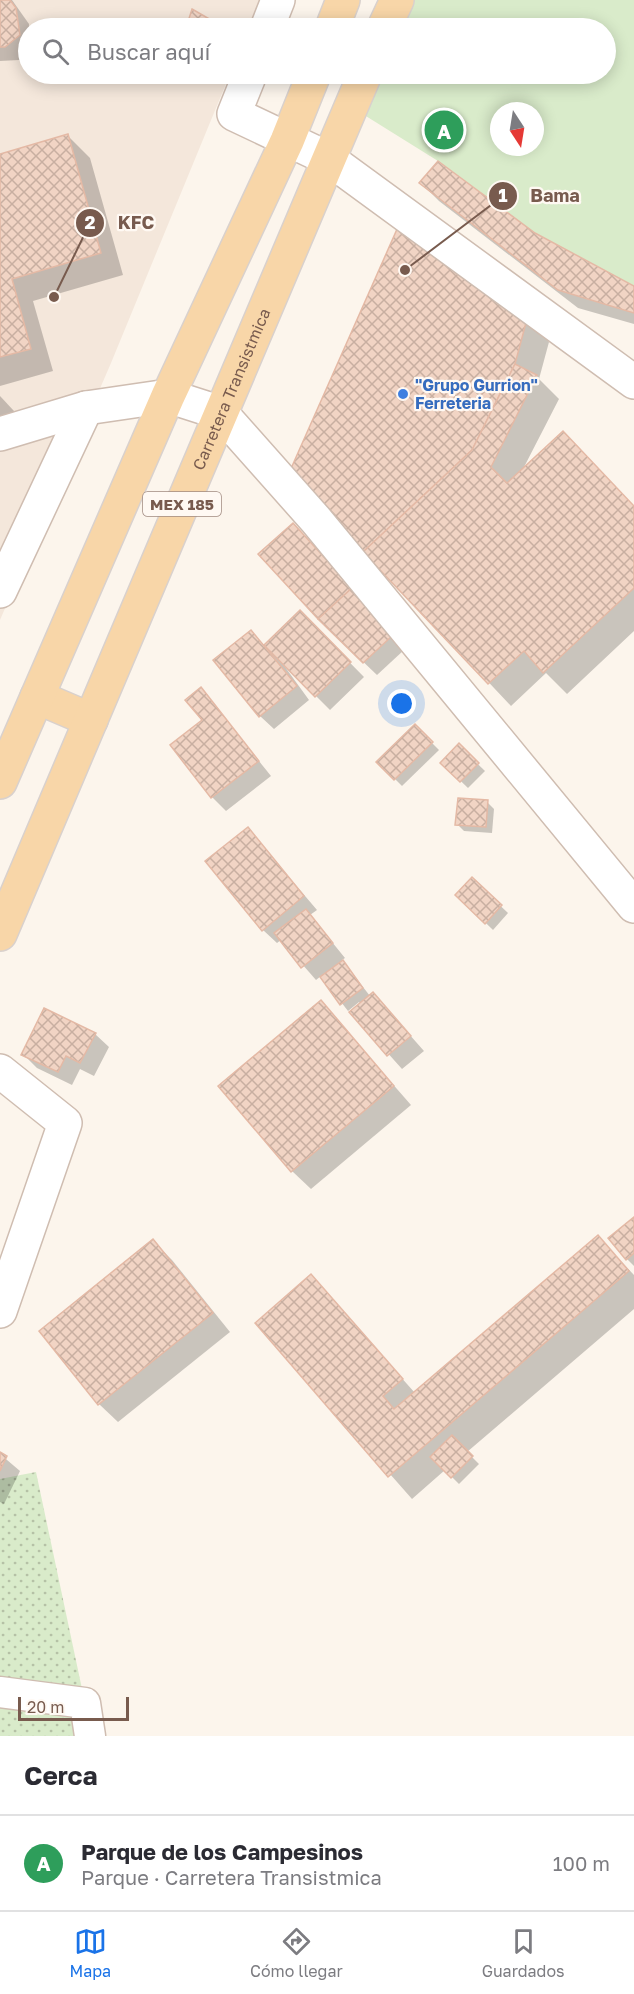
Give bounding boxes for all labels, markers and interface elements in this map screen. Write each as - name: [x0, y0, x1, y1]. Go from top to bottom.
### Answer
- search box: [18, 18, 616, 84]
- icon: search: [39, 35, 72, 68]
- text: Buscar aquí: [87, 38, 210, 65]
- north arrow: [490, 102, 544, 156]
- pin: A: [424, 108, 464, 152]
- callout: Bama: [488, 178, 592, 214]
- text: 1: [498, 184, 508, 206]
- text: Bama: [530, 184, 580, 206]
- callout: KFC: [75, 205, 166, 241]
- text: 2: [85, 211, 96, 233]
- text: KFC: [118, 211, 154, 233]
- street label: Carretera Transistmica: [188, 305, 274, 473]
- place label: "Grupo Gurrion" Ferreteria: [415, 375, 538, 413]
- marker: "Grupo Gurrion" Ferreteria: [396, 387, 410, 401]
- road number: MEX 185: [143, 492, 221, 516]
- your location: [387, 689, 416, 718]
- scale bar: [18, 1694, 129, 1722]
- text: 20 m: [27, 1697, 64, 1717]
- text: Cerca: [24, 1760, 98, 1791]
- text: Parque de los Campesinos: [81, 1838, 363, 1865]
- text: A: [36, 1851, 51, 1875]
- text: 100 m: [553, 1851, 610, 1875]
- text: Parque · Carretera Transistmica: [81, 1865, 382, 1889]
- tab: Mapa: [69, 1925, 111, 1981]
- tab: Cómo llegar: [250, 1925, 343, 1981]
- tab: Guardados: [482, 1925, 565, 1981]

